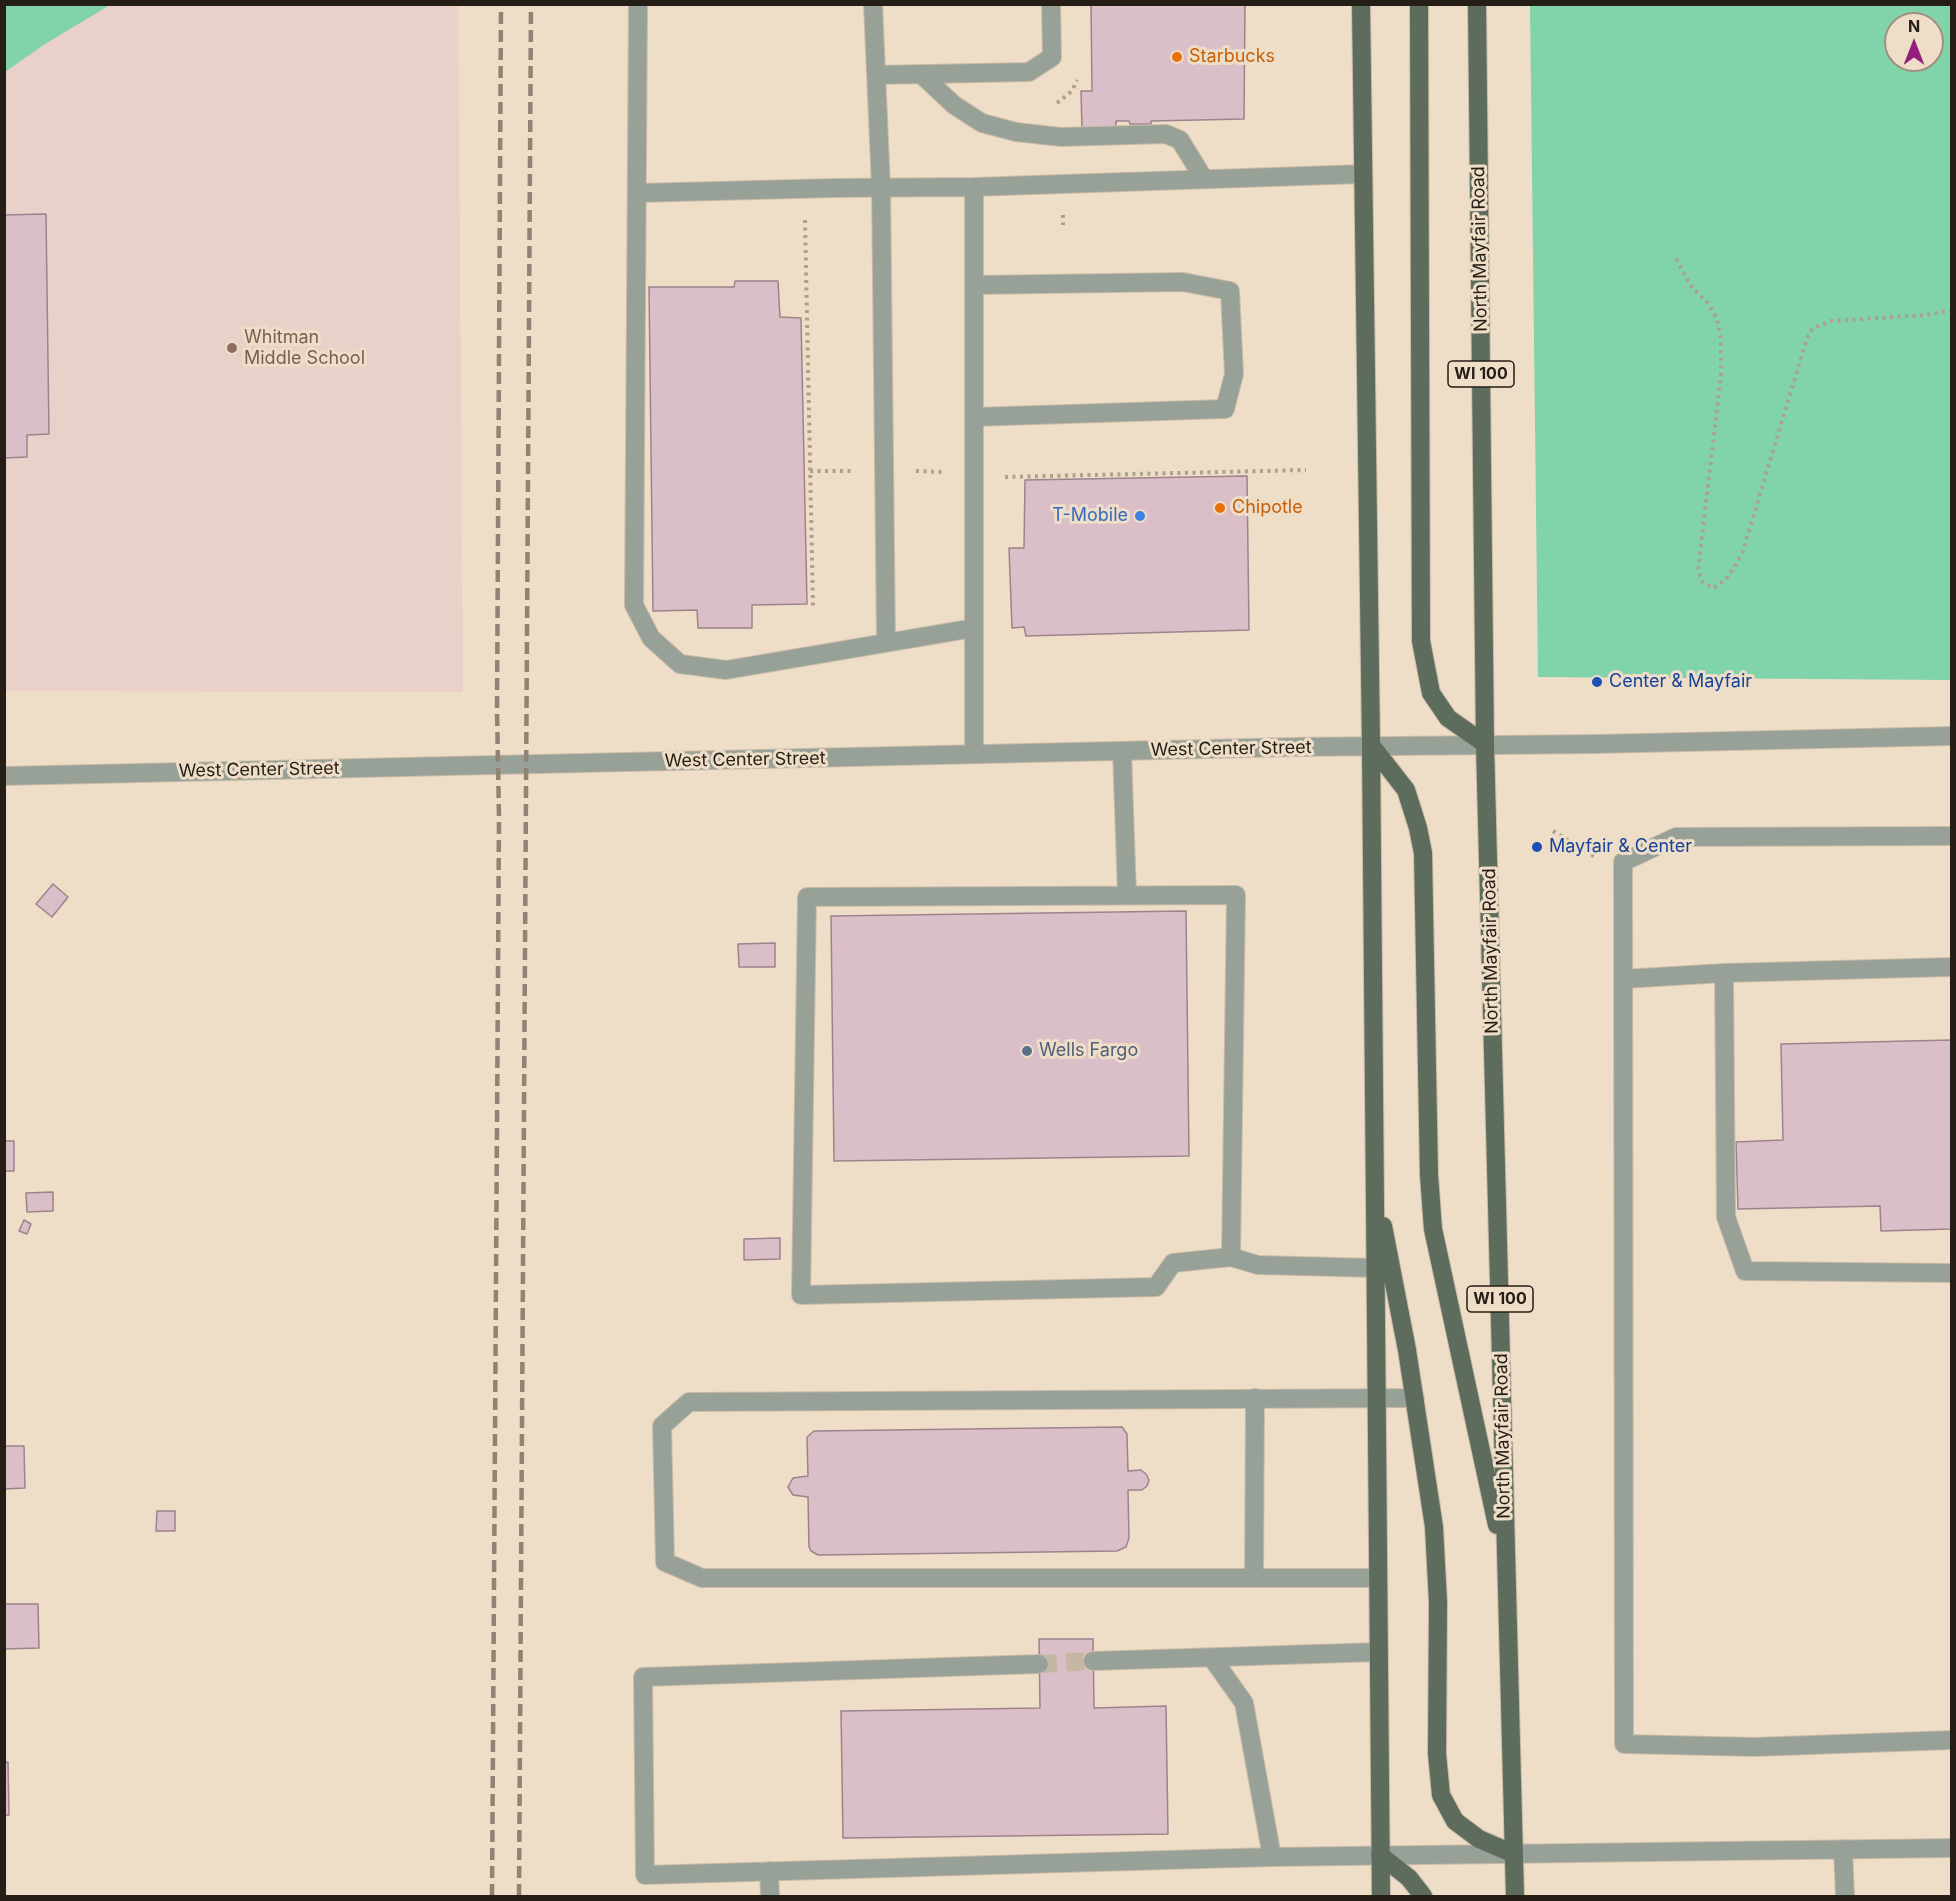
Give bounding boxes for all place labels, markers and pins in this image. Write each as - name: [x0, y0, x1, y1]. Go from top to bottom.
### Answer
- place label: Starbucks: [1189, 46, 1275, 68]
- marker: Starbucks: [1170, 50, 1184, 64]
- place label: Whitman Middle School: [244, 327, 365, 370]
- marker: Whitman Middle School: [225, 341, 239, 355]
- place label: Chipotle: [1232, 497, 1303, 519]
- marker: Chipotle: [1213, 501, 1227, 515]
- place label: T-Mobile: [1052, 505, 1128, 527]
- marker: T-Mobile: [1133, 509, 1147, 523]
- place label: Center & Mayfair: [1609, 671, 1752, 693]
- marker: Center & Mayfair: [1590, 675, 1604, 689]
- place label: Mayfair & Center: [1549, 836, 1692, 858]
- marker: Mayfair & Center: [1530, 840, 1544, 854]
- place label: Wells Fargo: [1039, 1040, 1138, 1062]
- marker: Wells Fargo: [1020, 1044, 1034, 1058]

